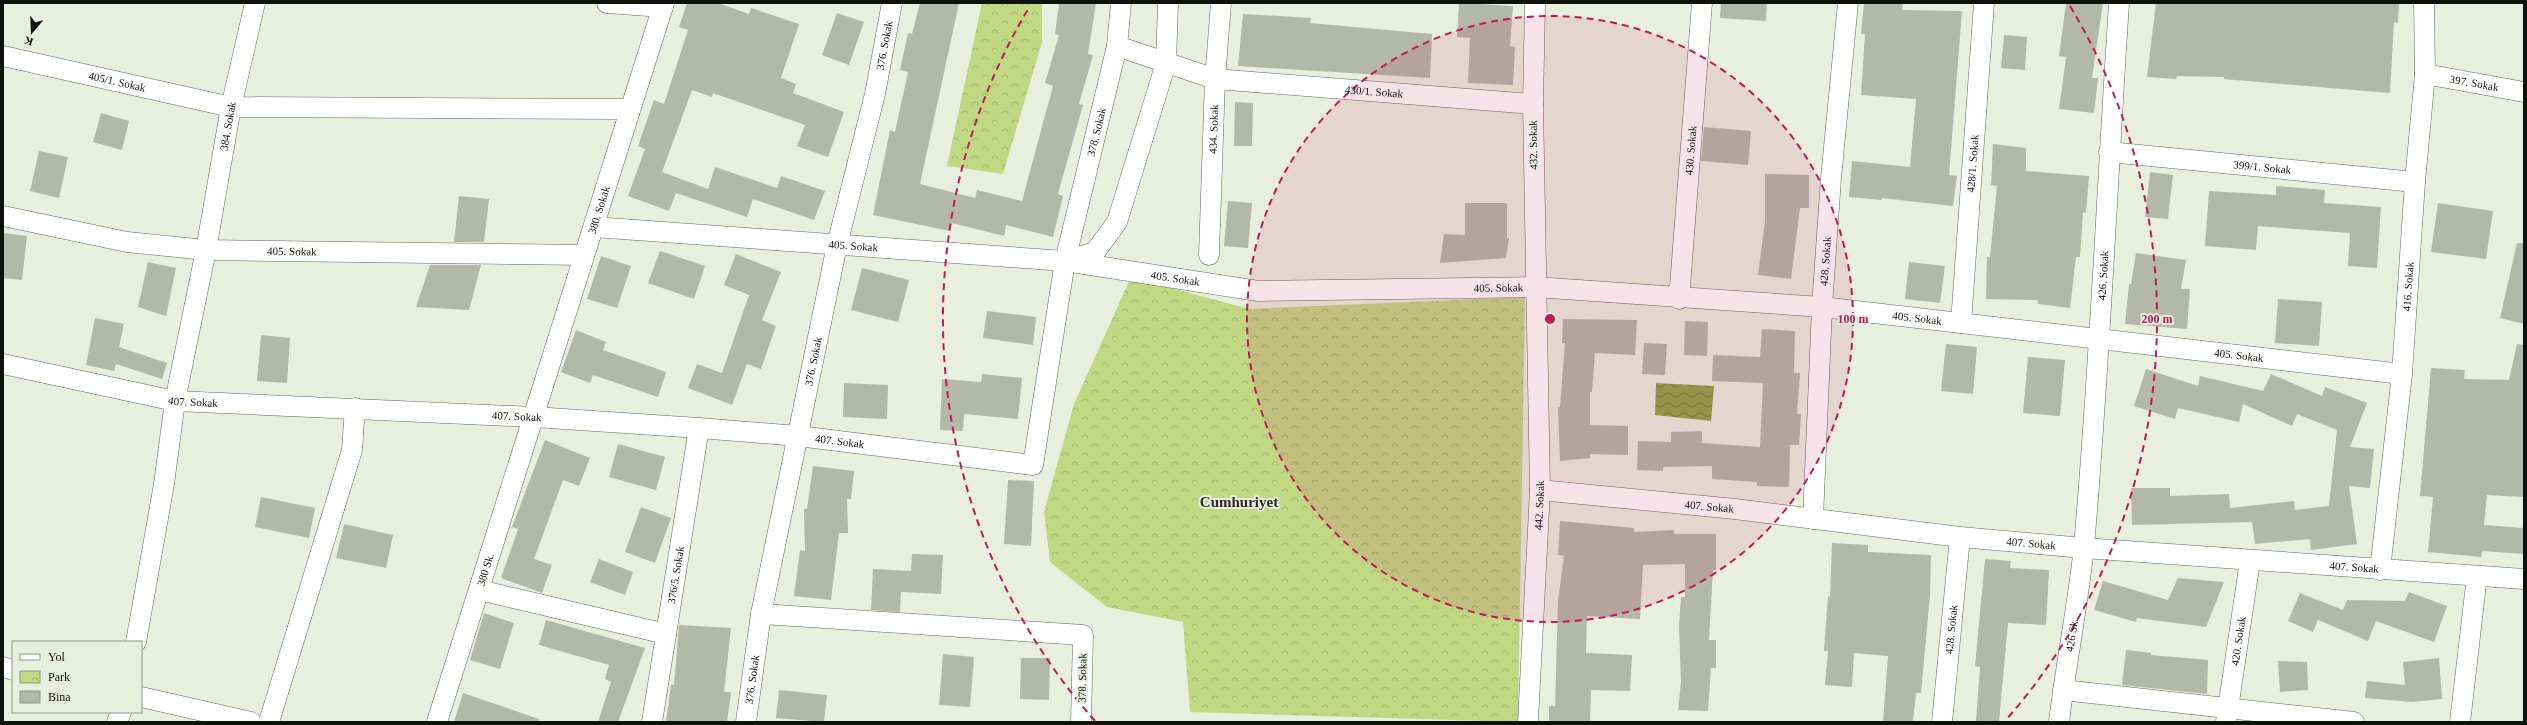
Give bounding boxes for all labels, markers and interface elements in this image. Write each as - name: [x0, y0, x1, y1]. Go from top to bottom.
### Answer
- north arrow: [12, 12, 52, 52]
- street label: 376. Sokak: [874, 19, 895, 71]
- text: K: [22, 34, 35, 49]
- street label: 405/1. Sokak: [88, 69, 147, 94]
- street label: 397. Sokak: [2449, 73, 2500, 93]
- street label: 430/1. Sokak: [1345, 83, 1404, 100]
- street label: 384. Sokak: [217, 100, 238, 152]
- street label: 434. Sokak: [1206, 104, 1220, 154]
- street label: 378. Sokak: [1085, 106, 1108, 157]
- street label: 432. Sokak: [1527, 120, 1539, 170]
- street label: 430. Sokak: [1683, 125, 1698, 176]
- street label: 428/1. Sokak: [1964, 134, 1981, 193]
- street label: 399/1. Sokak: [2233, 158, 2292, 176]
- street label: 380. Sokak: [585, 184, 612, 235]
- street label: 428. Sokak: [1817, 236, 1833, 286]
- street label: 405. Sokak: [828, 238, 879, 254]
- street label: 405. Sokak: [267, 245, 317, 257]
- street label: 426. Sokak: [2096, 250, 2110, 301]
- street label: 416. Sokak: [2400, 261, 2416, 312]
- street label: 405. Sokak: [1150, 268, 1201, 288]
- street label: 405. Sokak: [1474, 281, 1524, 294]
- street label: 405. Sokak: [1892, 309, 1943, 327]
- centre of rings: [1543, 312, 1557, 326]
- text: 100 m: [1838, 312, 1869, 326]
- text: 200 m: [2142, 312, 2173, 326]
- street label: 376. Sokak: [802, 335, 824, 387]
- street label: 405. Sokak: [2214, 346, 2265, 364]
- street label: 407. Sokak: [167, 394, 219, 409]
- street label: 407. Sokak: [492, 409, 542, 424]
- street label: 407. Sokak: [814, 432, 866, 450]
- street label: 442. Sokak: [1532, 480, 1546, 530]
- district label: Cumhuriyet: [1200, 494, 1278, 510]
- street label: 407. Sokak: [1684, 498, 1735, 515]
- street label: 407. Sokak: [2006, 535, 2057, 552]
- street label: 376/5. Sokak: [665, 545, 686, 604]
- street label: 380 Sk.: [474, 551, 496, 587]
- street label: 407. Sokak: [2329, 559, 2380, 575]
- street label: 428. Sokak: [1943, 604, 1959, 655]
- street label: 420. Sokak: [2229, 615, 2248, 666]
- street label: 426 Sk.: [2063, 617, 2080, 652]
- legend: [12, 641, 142, 713]
- text: Yol: [48, 650, 65, 664]
- street label: 378. Sokak: [1076, 653, 1088, 703]
- street label: 376. Sokak: [743, 654, 761, 705]
- text: Park: [48, 670, 70, 684]
- text: Bina: [48, 690, 71, 704]

